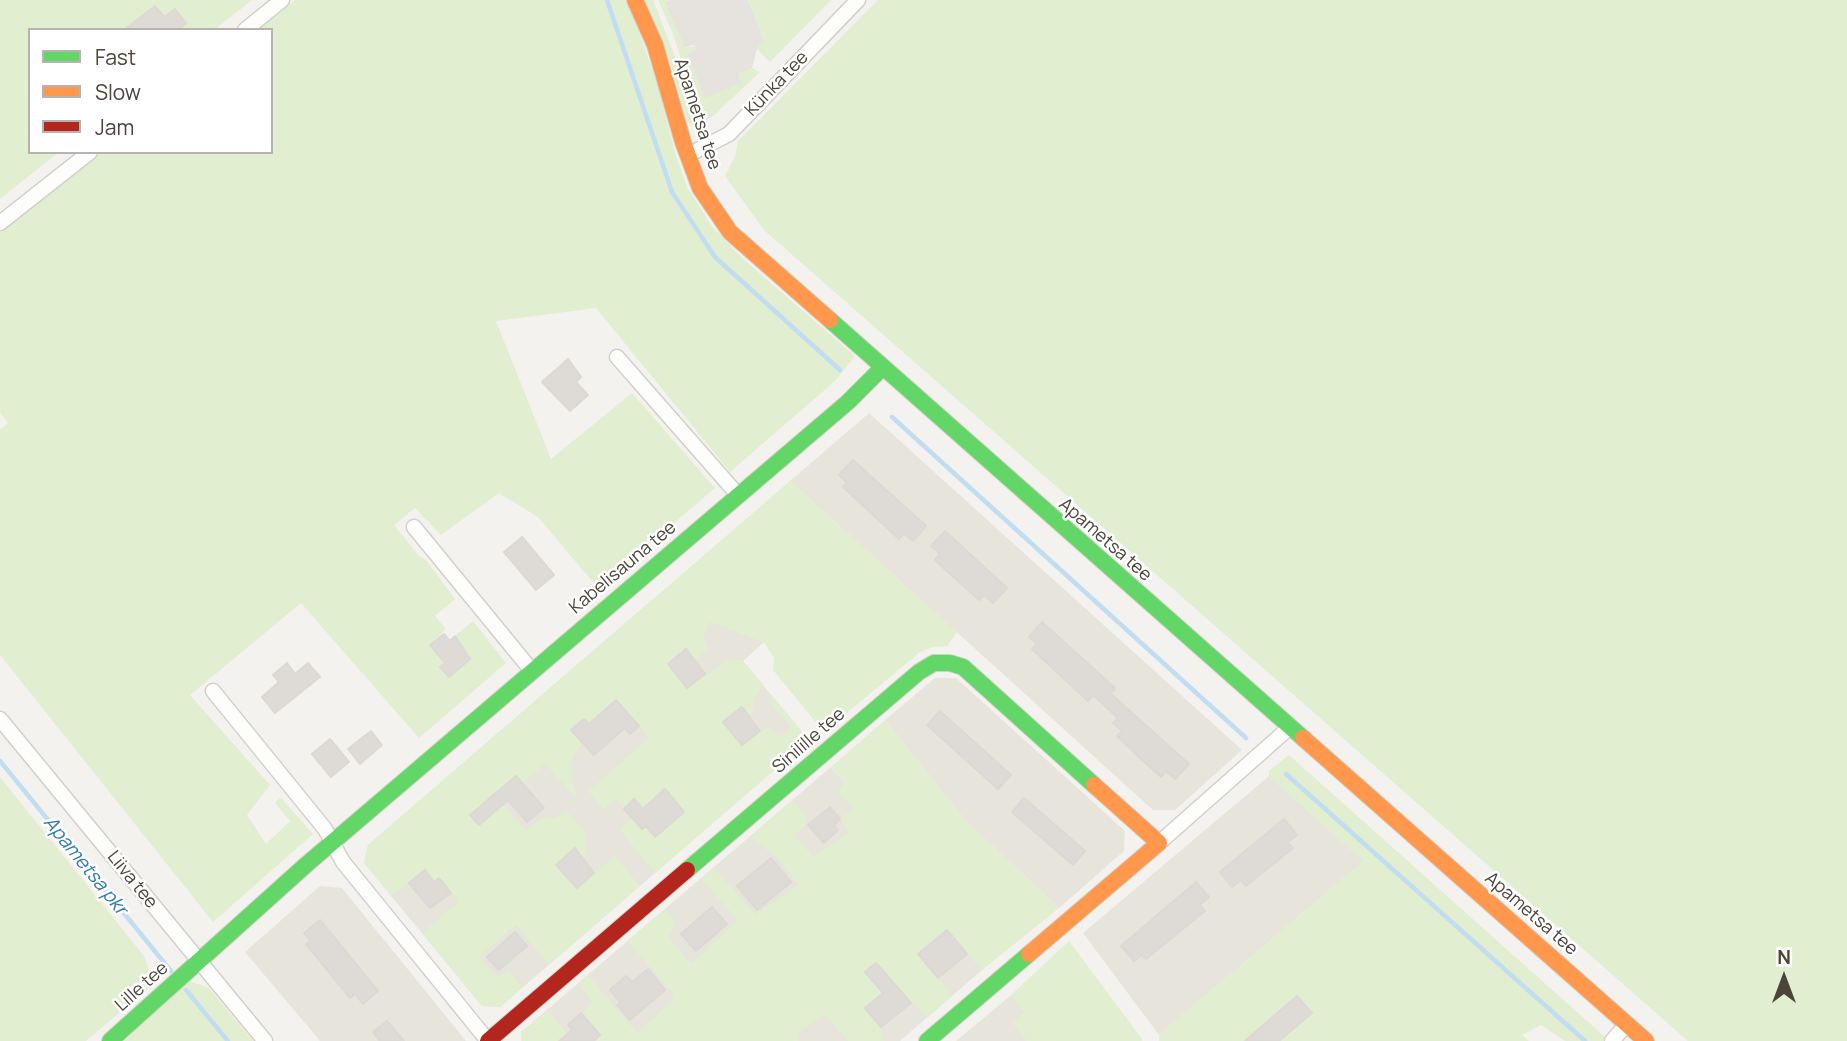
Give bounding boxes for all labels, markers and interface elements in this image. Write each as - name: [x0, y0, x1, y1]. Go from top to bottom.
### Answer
- legend: [28, 28, 273, 154]
- text: Fast: [95, 43, 136, 71]
- street label: Künka tee: [741, 47, 813, 121]
- street label: Apametsa tee: [669, 56, 725, 172]
- text: Slow: [95, 78, 141, 106]
- text: Jam: [95, 113, 134, 141]
- street label: Apametsa tee: [1054, 494, 1156, 586]
- street label: Kabelisauna tee: [565, 517, 681, 619]
- street label: Sinilille tee: [768, 704, 850, 778]
- water label: Apametsa pkr: [38, 812, 132, 920]
- street label: Liiva tee: [102, 847, 162, 913]
- street label: Apametsa tee: [1480, 868, 1582, 960]
- north arrow: [1749, 943, 1819, 1013]
- text: N: [1777, 944, 1791, 970]
- street label: Lille tee: [111, 958, 173, 1016]

